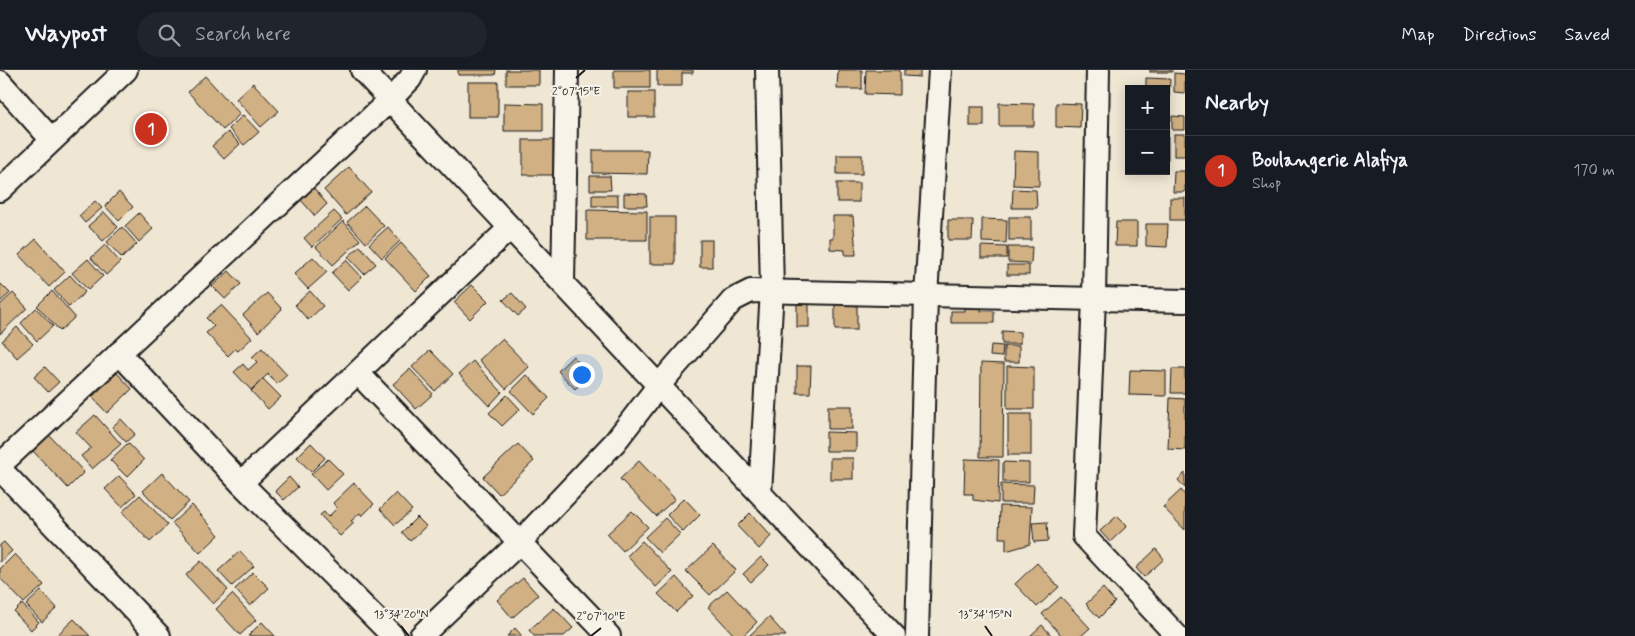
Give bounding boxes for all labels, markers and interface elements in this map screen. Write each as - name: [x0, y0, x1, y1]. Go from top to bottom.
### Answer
- search box: [137, 12, 487, 57]
- text: Waypost: [25, 19, 107, 50]
- icon: search: [155, 21, 183, 49]
- text: Search here: [195, 22, 291, 47]
- text: Map: [1402, 23, 1435, 47]
- text: Directions: [1463, 23, 1537, 47]
- text: Saved: [1565, 23, 1610, 47]
- text: 2°07'15"E: [552, 84, 600, 100]
- map controls: [1125, 85, 1170, 175]
- button: +: [1125, 85, 1170, 130]
- text: Nearby: [1205, 89, 1269, 117]
- pin: 1: [135, 110, 167, 148]
- button: −: [1125, 130, 1170, 175]
- text: Boulangerie Alafiya: [1252, 148, 1408, 173]
- text: 1: [1217, 160, 1225, 181]
- text: 170 m: [1573, 160, 1615, 181]
- text: Shop: [1252, 173, 1281, 194]
- your location: [569, 362, 595, 388]
- text: 13°34'20"N: [374, 607, 428, 623]
- text: 13°34'15"N: [958, 607, 1012, 623]
- text: 2°07'10"E: [577, 609, 625, 625]

